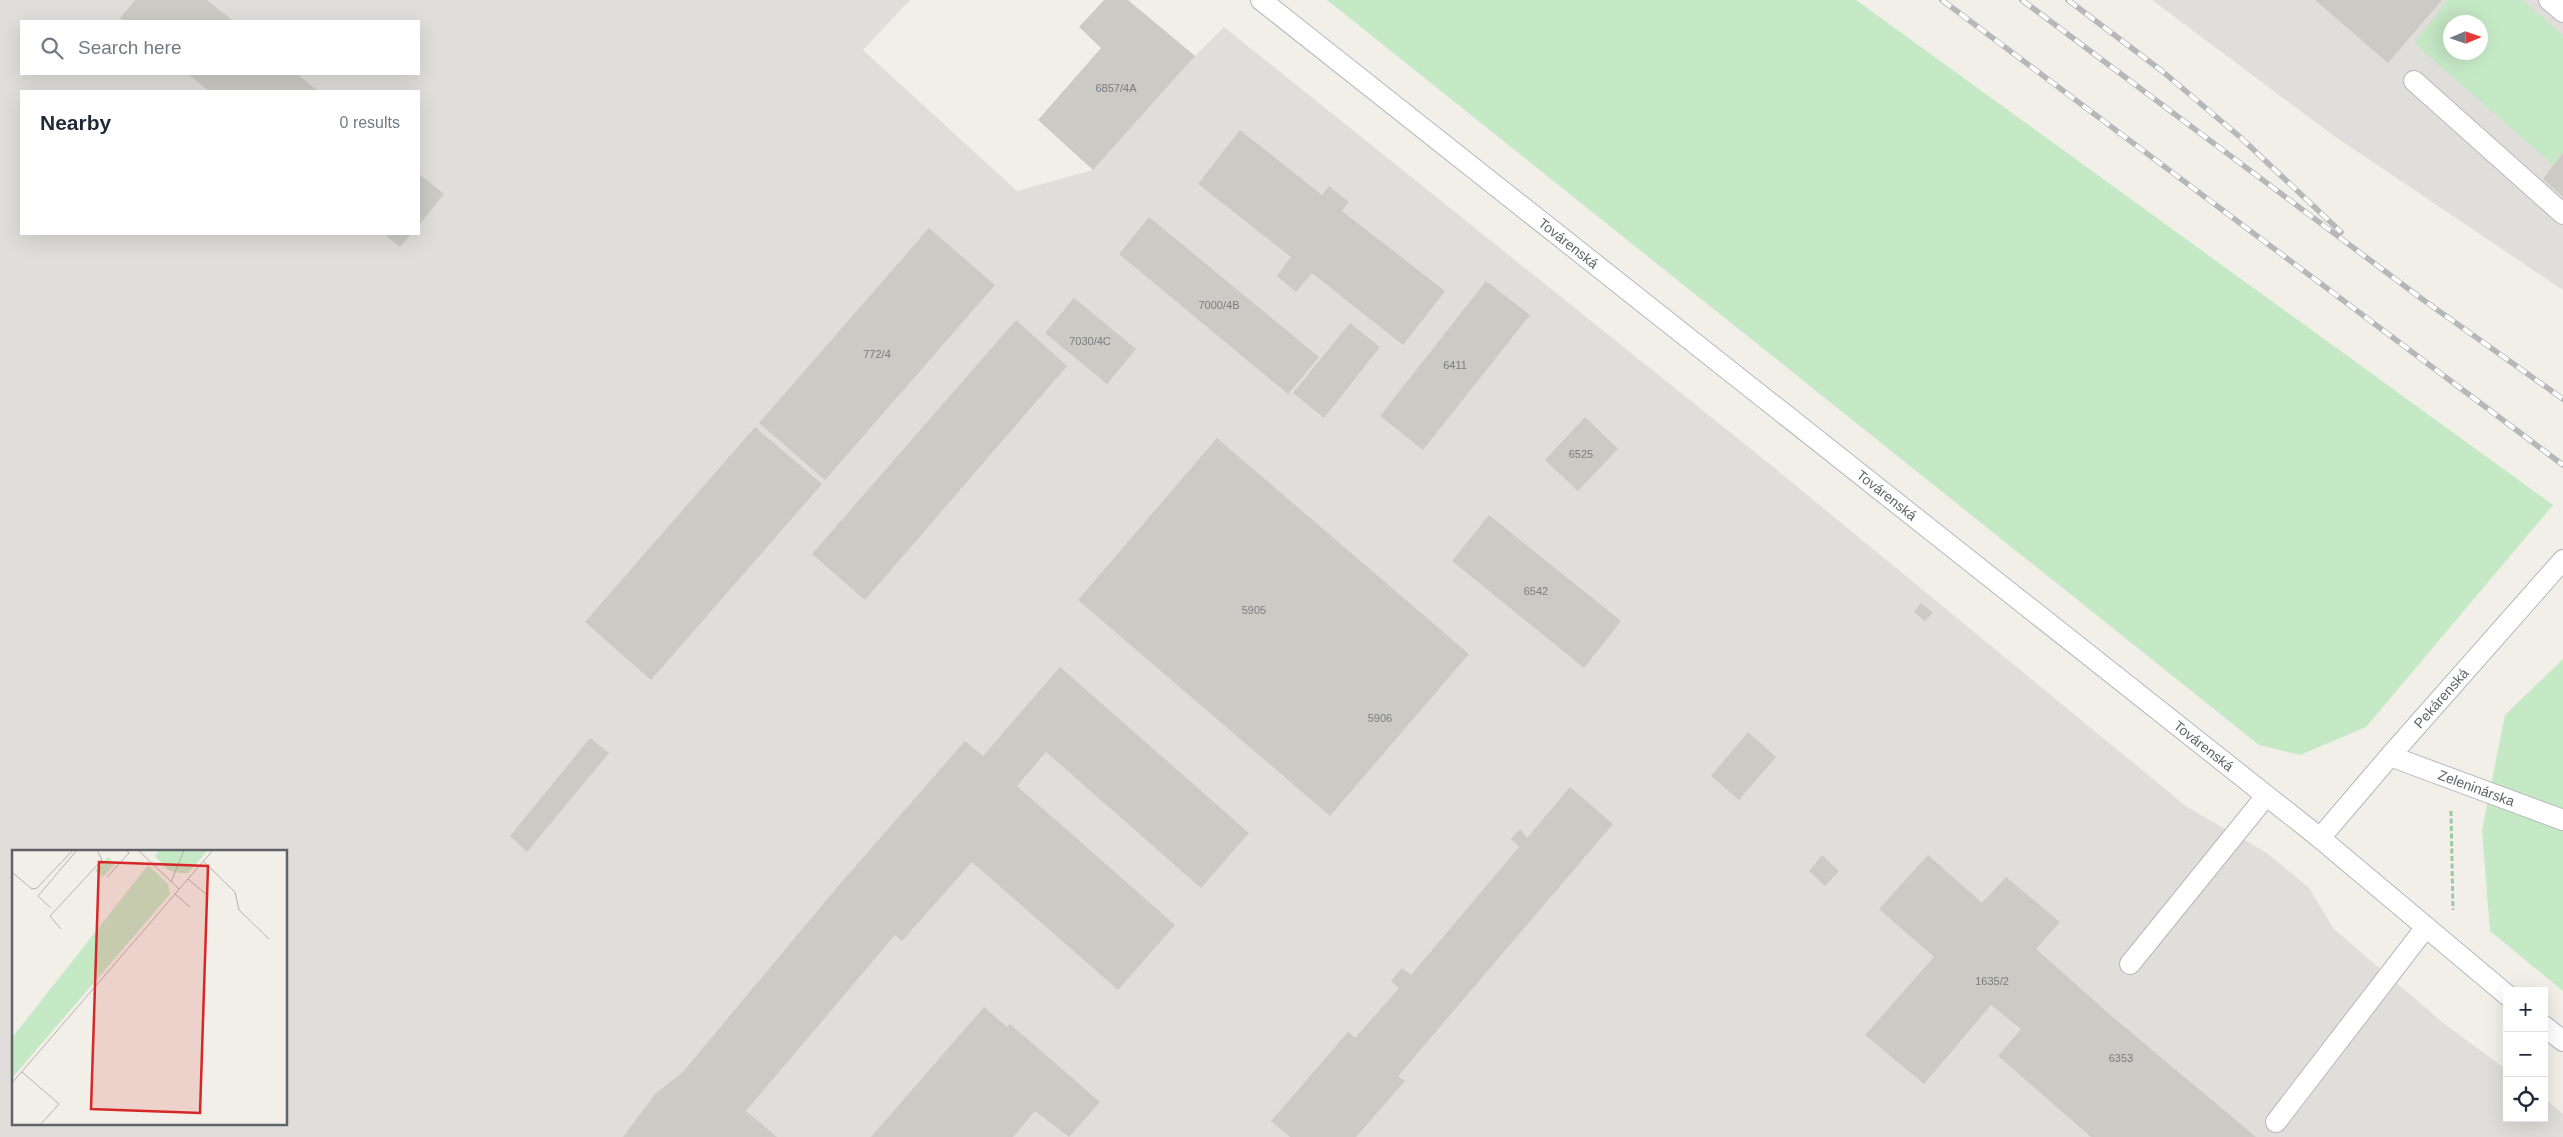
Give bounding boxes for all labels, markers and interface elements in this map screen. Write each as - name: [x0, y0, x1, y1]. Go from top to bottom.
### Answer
- north arrow: [2443, 15, 2488, 60]
- search box: [20, 20, 420, 75]
- icon: search: [38, 34, 66, 62]
- text: Search here: [78, 37, 182, 58]
- house number: 6857/4A: [1096, 82, 1137, 94]
- text: Nearby: [40, 111, 111, 134]
- text: 0 results: [340, 114, 400, 131]
- street label: Továrenská: [1535, 215, 1602, 272]
- house number: 7000/4B: [1199, 299, 1239, 311]
- house number: 7030/4C: [1069, 335, 1111, 347]
- house number: 772/4: [863, 348, 891, 360]
- house number: 6411: [1443, 359, 1467, 371]
- house number: 6525: [1569, 448, 1593, 460]
- street label: Továrenská: [1854, 467, 1920, 524]
- house number: 6542: [1524, 585, 1548, 597]
- house number: 5905: [1242, 604, 1266, 616]
- street label: Pekárenská: [2411, 665, 2472, 731]
- house number: 5906: [1368, 712, 1392, 724]
- street label: Továrenská: [2171, 717, 2237, 775]
- street label: Zeleninárska: [2436, 766, 2517, 809]
- inset map: [12, 850, 288, 1124]
- house number: 1635/2: [1975, 975, 2009, 987]
- map controls: [2503, 987, 2548, 1122]
- button: +: [2503, 987, 2548, 1032]
- button: −: [2503, 1032, 2548, 1077]
- house number: 6353: [2109, 1052, 2133, 1064]
- button: locate: [2503, 1077, 2548, 1122]

